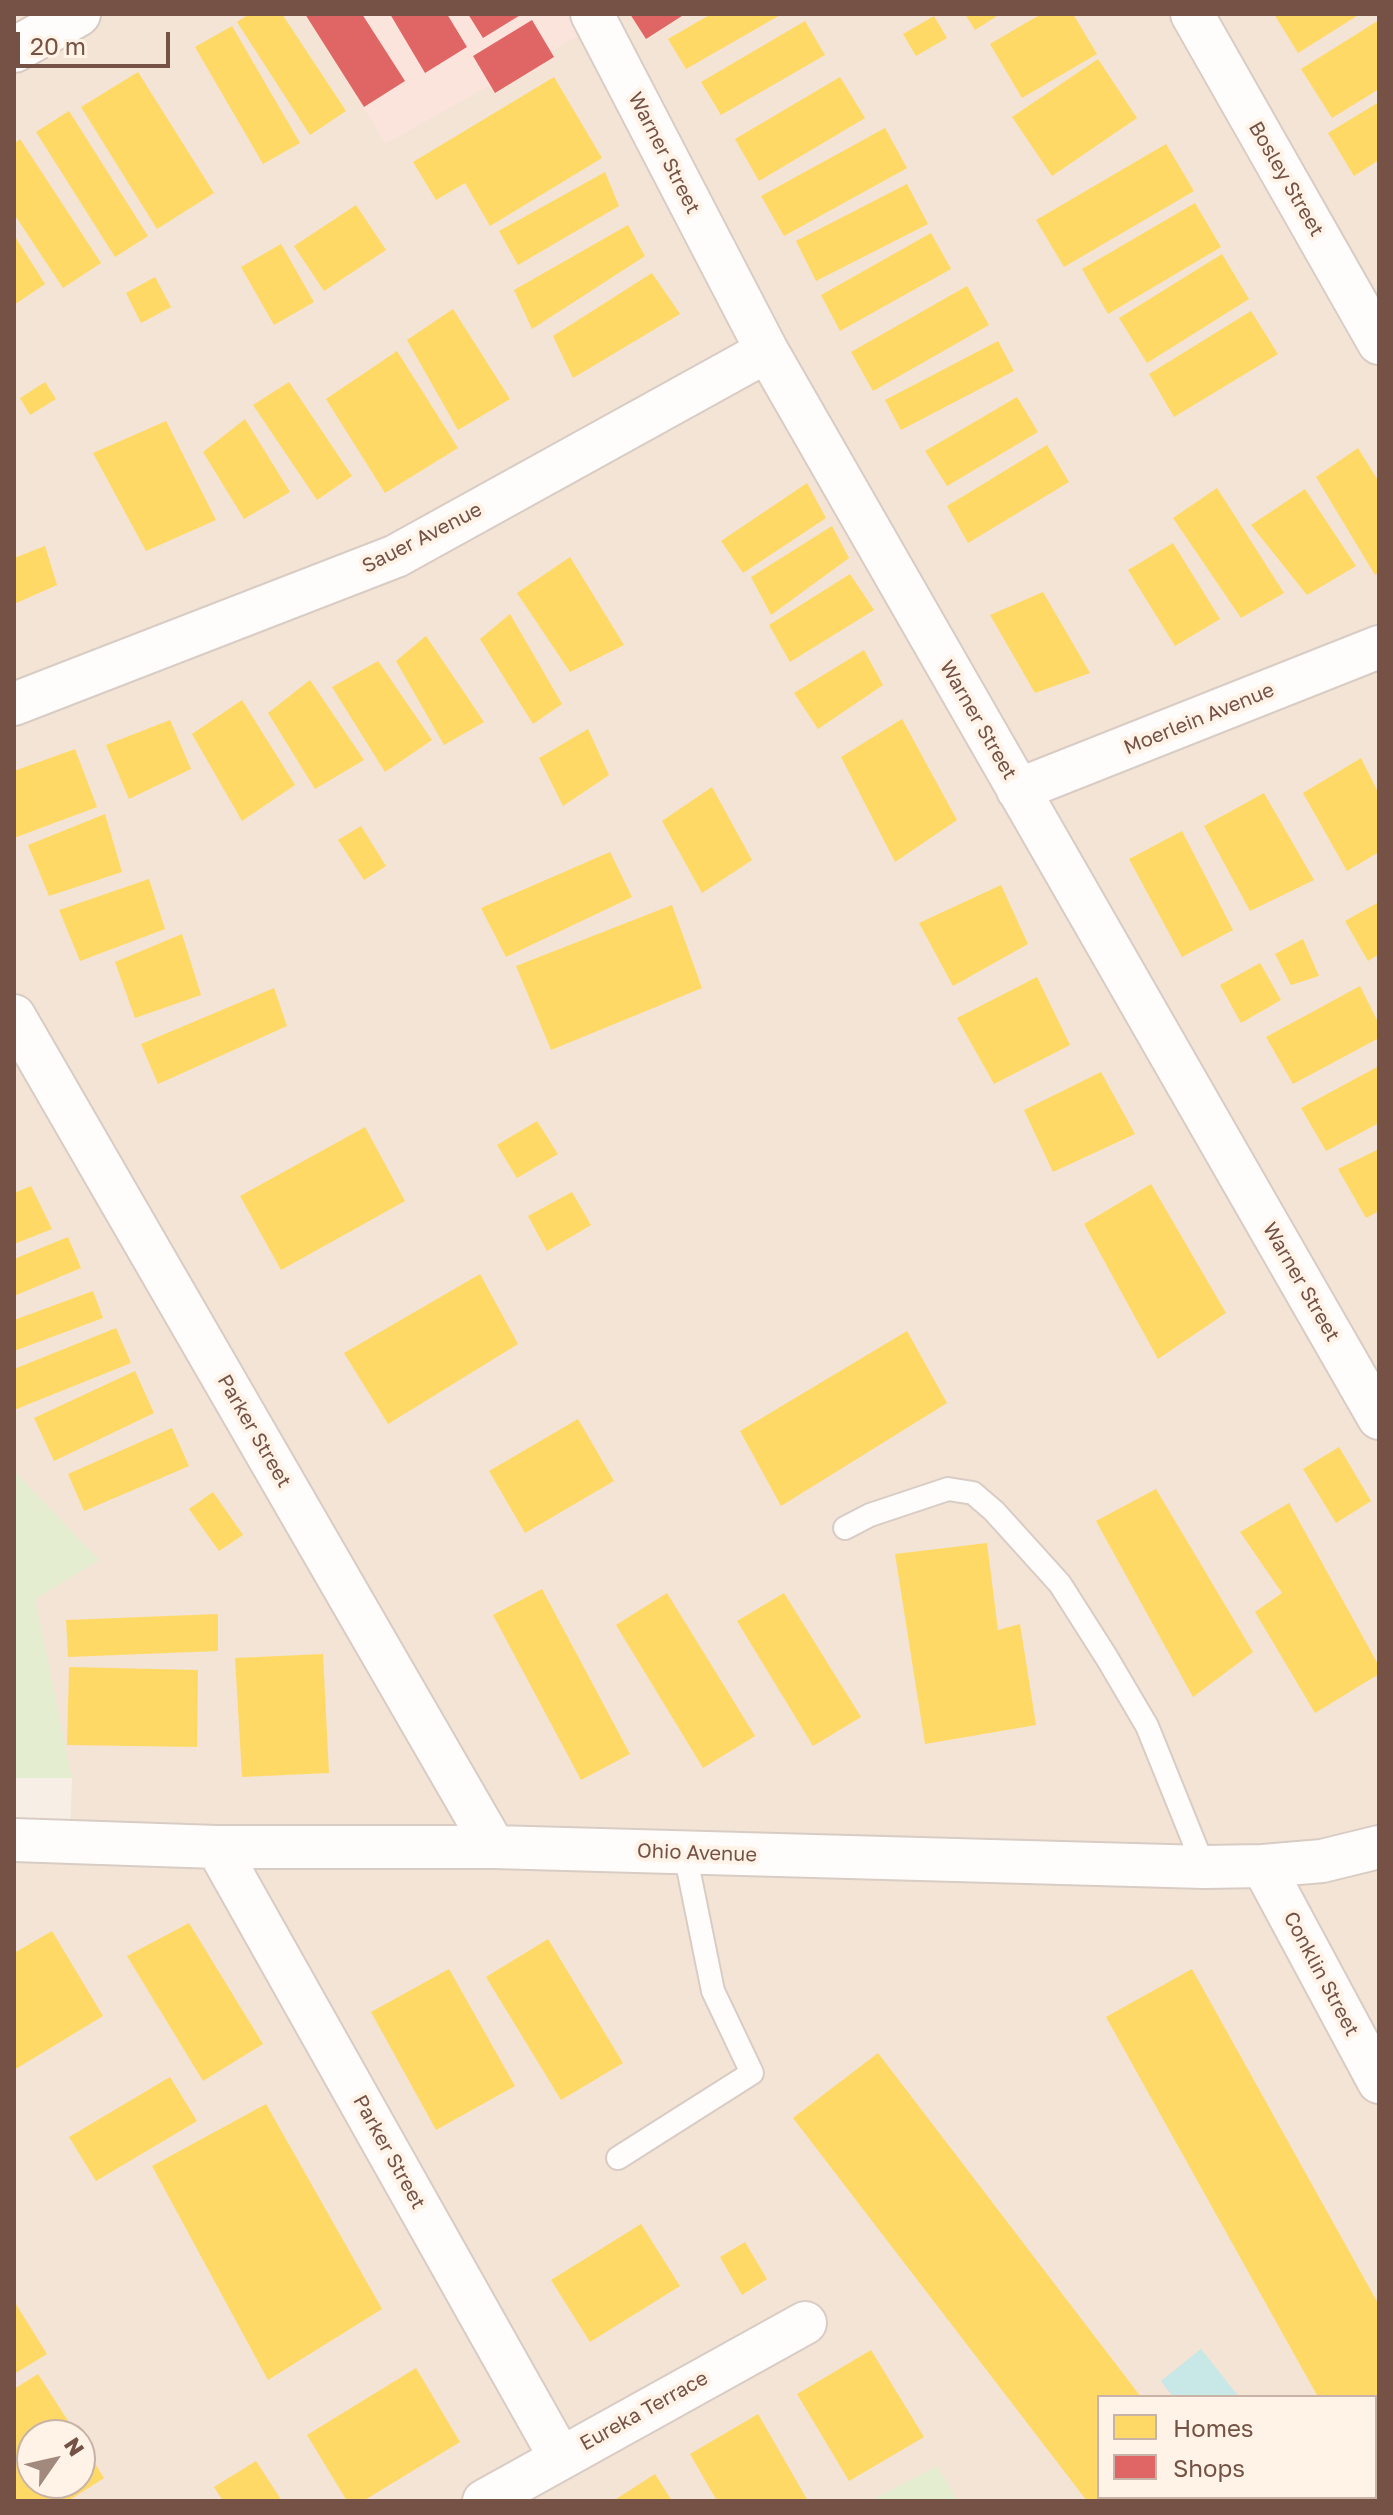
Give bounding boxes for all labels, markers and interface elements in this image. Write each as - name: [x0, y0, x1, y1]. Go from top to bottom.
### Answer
- scale bar: [20, 16, 174, 66]
- text: 20 m: [30, 31, 86, 60]
- street label: Warner Street: [623, 88, 705, 218]
- street label: Bosley Street: [1243, 117, 1329, 241]
- street label: Sauer Avenue: [358, 498, 486, 578]
- street label: Warner Street: [934, 656, 1022, 784]
- street label: Moerlein Avenue: [1120, 678, 1278, 760]
- street label: Warner Street: [1257, 1218, 1345, 1346]
- street label: Parker Street: [212, 1370, 296, 1492]
- street label: Ohio Avenue: [637, 1839, 757, 1867]
- street label: Conklin Street: [1278, 1908, 1364, 2040]
- street label: Parker Street: [348, 2091, 430, 2213]
- street label: Eureka Terrace: [576, 2366, 712, 2456]
- legend: [1097, 2395, 1377, 2499]
- text: Homes: [1173, 2413, 1254, 2442]
- north arrow: [16, 2419, 96, 2499]
- text: N: [59, 2432, 91, 2461]
- text: Shops: [1173, 2453, 1245, 2482]

